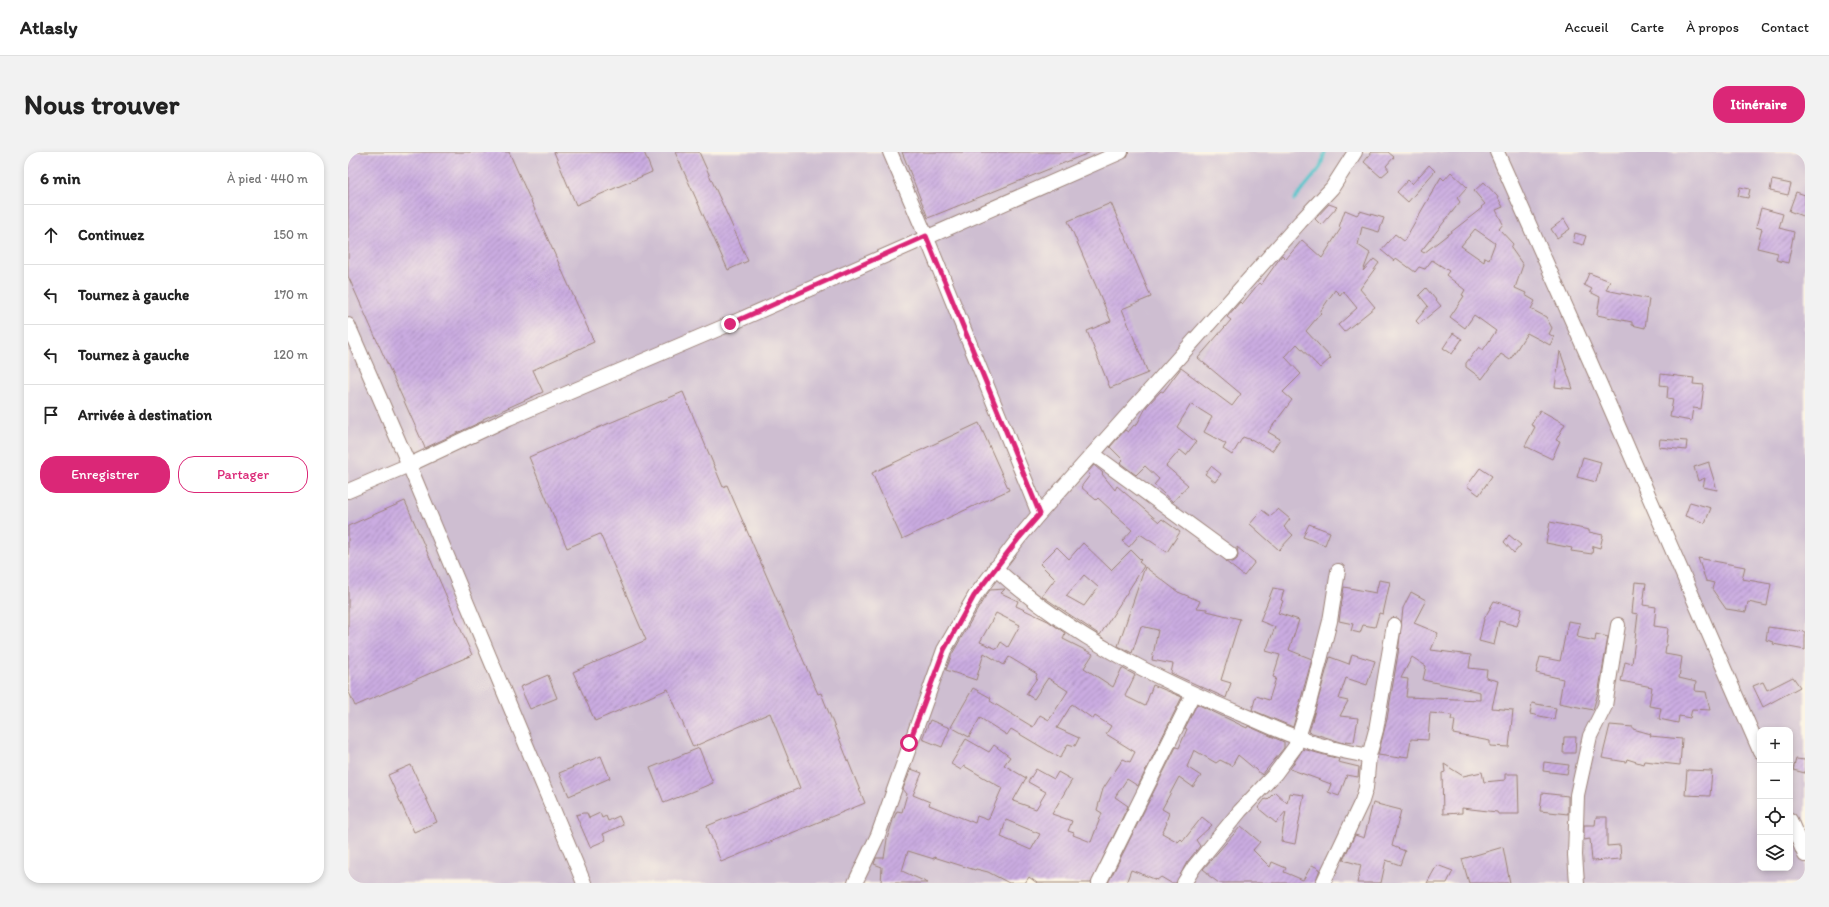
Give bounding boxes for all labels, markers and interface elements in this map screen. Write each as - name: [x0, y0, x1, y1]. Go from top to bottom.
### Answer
- text: Atlasly: [20, 16, 77, 39]
- text: Accueil: [1565, 19, 1608, 36]
- text: Carte: [1630, 19, 1664, 36]
- text: À propos: [1686, 19, 1739, 36]
- text: Contact: [1761, 19, 1809, 36]
- button: Itinéraire: [1713, 86, 1805, 123]
- text: Nous trouver: [24, 87, 179, 121]
- text: 6 min: [40, 168, 81, 188]
- text: À pied · 440 m: [227, 171, 308, 186]
- icon: ahead: [40, 224, 62, 246]
- text: Continuez: [78, 226, 144, 244]
- text: 150 m: [273, 227, 308, 242]
- icon: left: [40, 284, 62, 306]
- text: Tournez à gauche: [78, 286, 189, 304]
- text: 170 m: [274, 287, 308, 302]
- route end: [721, 315, 739, 333]
- icon: left: [40, 344, 62, 366]
- text: Tournez à gauche: [78, 346, 189, 364]
- text: 120 m: [273, 347, 308, 362]
- icon: arrive: [40, 404, 62, 426]
- text: Arrivée à destination: [78, 406, 212, 424]
- button: Enregistrer: [40, 456, 170, 493]
- button: Partager: [178, 456, 308, 493]
- map controls: [1757, 727, 1793, 871]
- button: +: [1757, 727, 1793, 763]
- route start: [900, 734, 918, 752]
- button: −: [1757, 763, 1793, 799]
- button: locate: [1757, 799, 1793, 835]
- button: layers: [1757, 835, 1793, 871]

